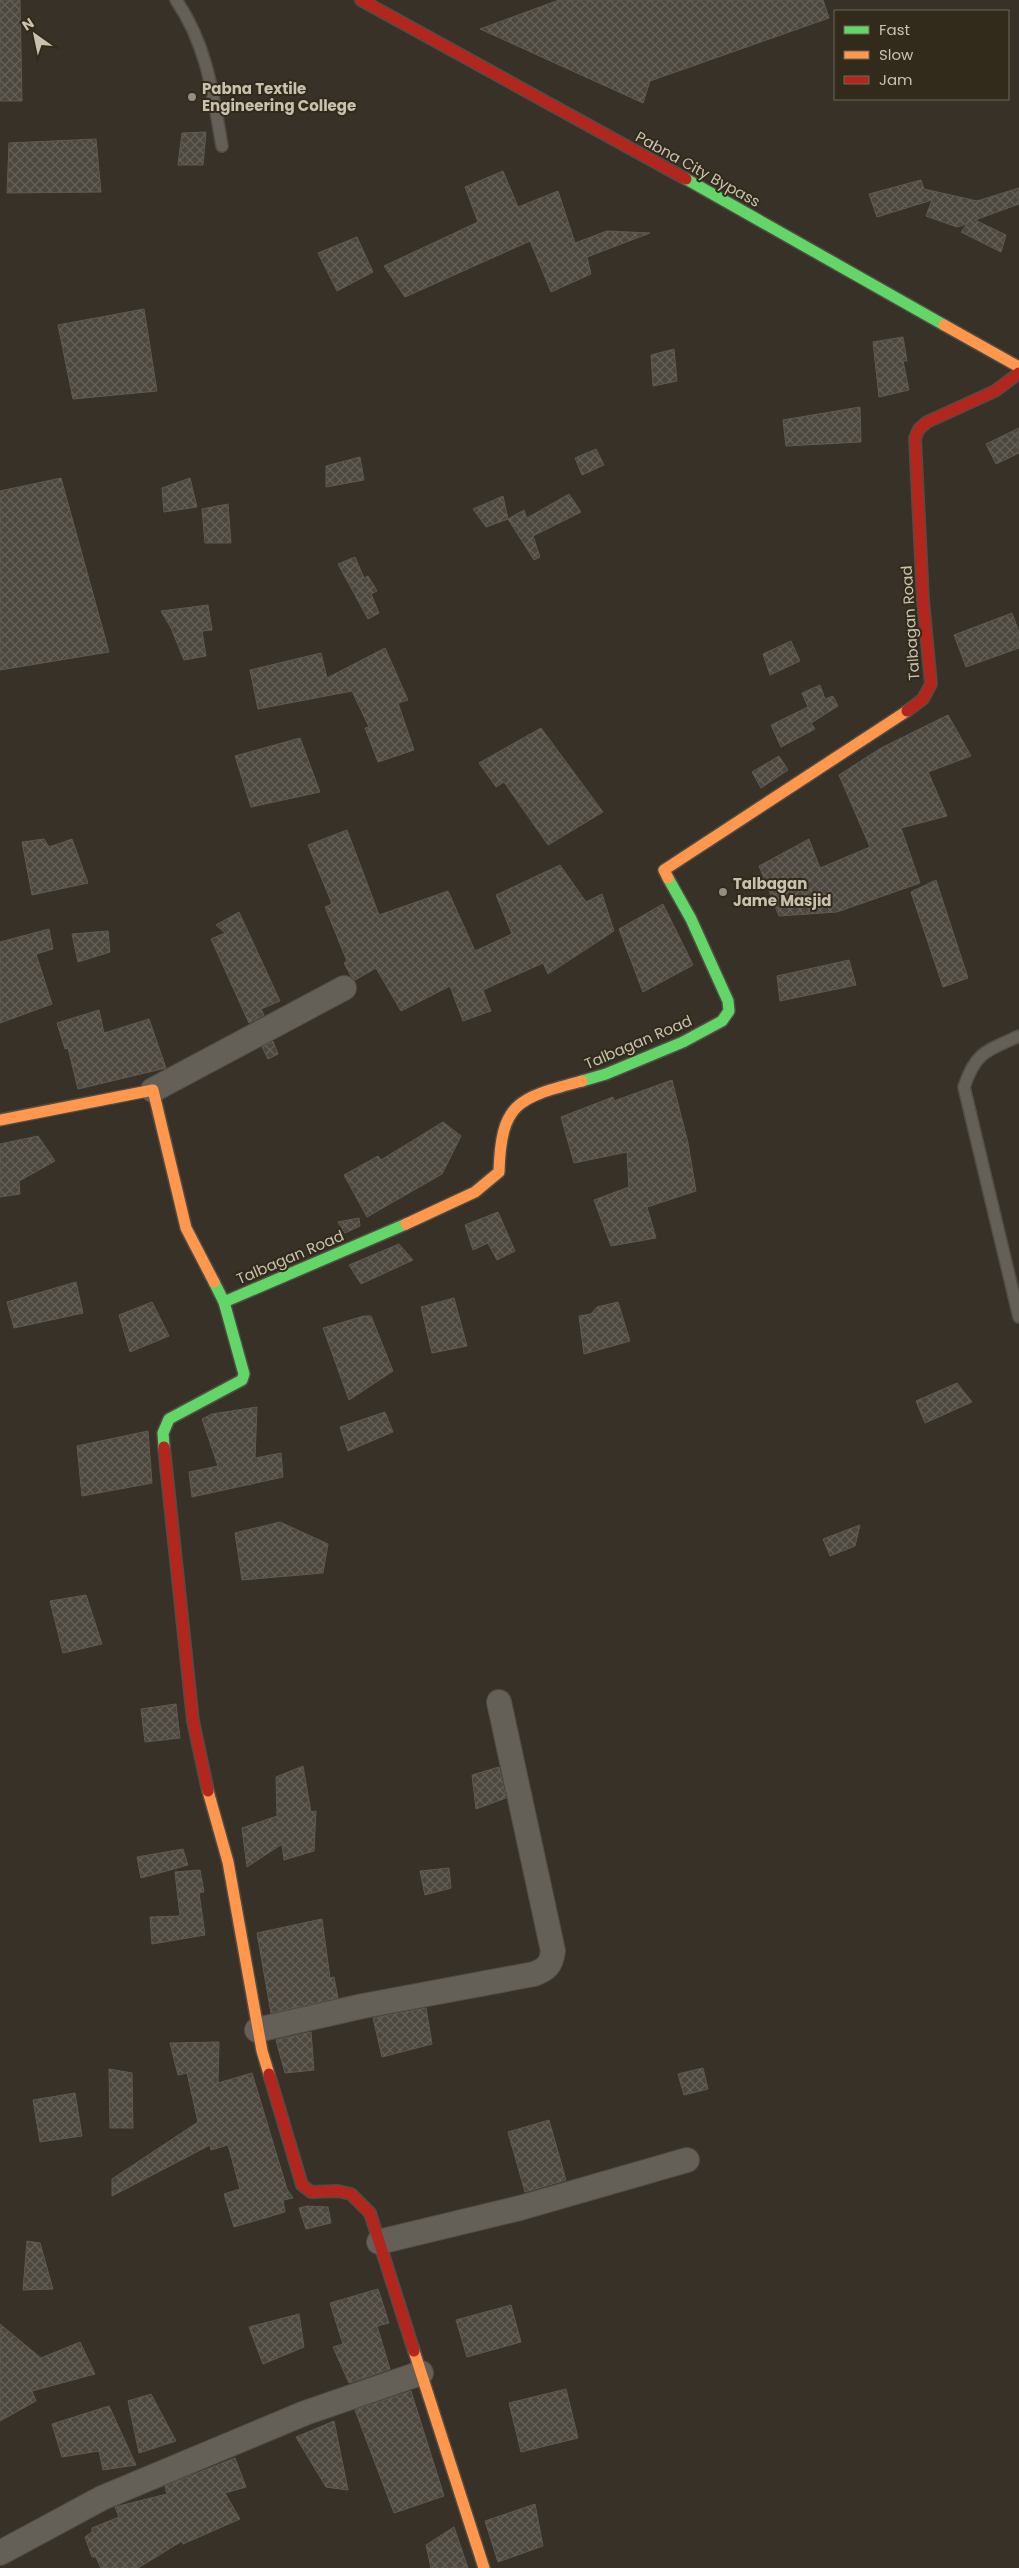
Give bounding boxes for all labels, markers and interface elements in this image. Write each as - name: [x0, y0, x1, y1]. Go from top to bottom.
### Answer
- north arrow: [10, 10, 60, 60]
- legend: [834, 10, 1009, 100]
- text: N: [18, 13, 38, 35]
- text: Fast: [879, 19, 910, 40]
- text: Slow: [879, 44, 914, 65]
- text: Jam: [879, 69, 913, 90]
- place label: Pabna Textile Engineering College: [202, 78, 356, 116]
- marker: Pabna Textile Engineering College: [186, 91, 198, 103]
- street label: Pabna City Bypass: [632, 126, 764, 212]
- street label: Talbagan Road: [896, 565, 924, 681]
- place label: Talbagan Jame Masjid: [733, 873, 832, 911]
- marker: Talbagan Jame Masjid: [717, 886, 729, 898]
- street label: Talbagan Road: [581, 1010, 695, 1074]
- street label: Talbagan Road: [233, 1225, 347, 1289]

